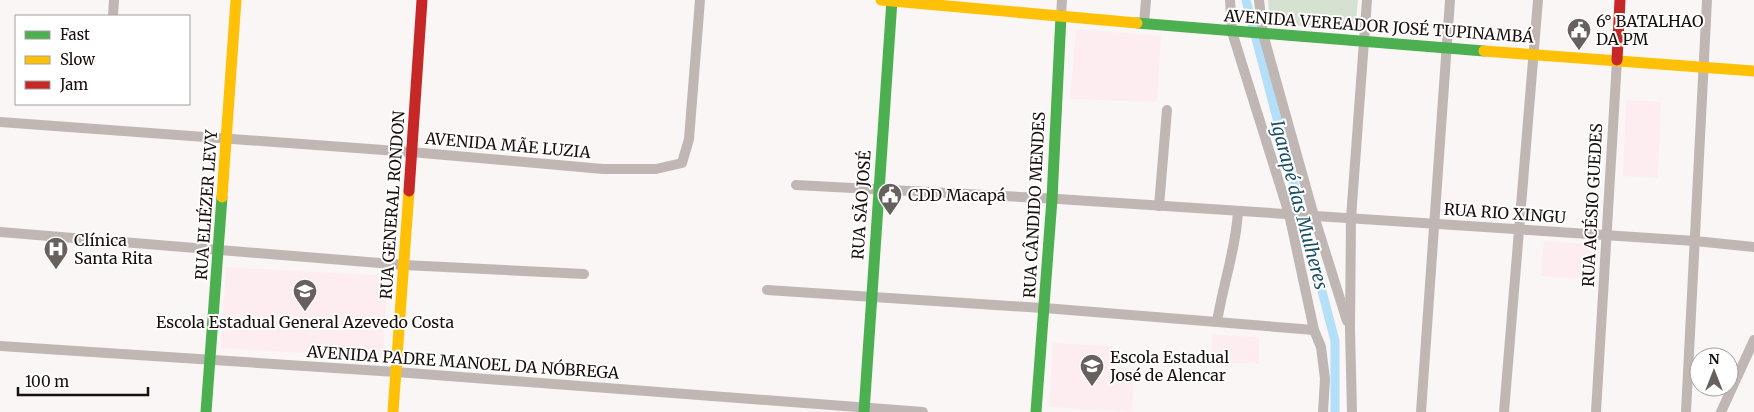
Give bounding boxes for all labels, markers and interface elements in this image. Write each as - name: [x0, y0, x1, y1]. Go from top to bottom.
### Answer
- street label: AVENIDA VEREADOR JOSÉ TUPINAMBÁ: [1223, 5, 1535, 47]
- place label: 6° BATALHAO DA PM: [1596, 11, 1704, 49]
- legend: [15, 15, 190, 105]
- public building icon: 6° BATALHAO DA PM: [1566, 17, 1592, 51]
- text: Fast: [60, 25, 90, 44]
- text: Slow: [60, 50, 95, 69]
- text: Jam: [59, 75, 88, 94]
- street label: RUA GENERAL RONDON: [375, 109, 409, 300]
- street label: RUA CÂNDIDO MENDES: [1019, 111, 1049, 299]
- water label: Igarapé das Mulheres: [1266, 118, 1333, 292]
- street label: RUA ACÉSIO GUEDES: [1578, 123, 1606, 287]
- street label: RUA ELIÉZER LEVY: [191, 128, 221, 281]
- street label: AVENIDA MÃE LUZIA: [423, 128, 592, 162]
- street label: RUA SÃO JOSÉ: [847, 149, 875, 260]
- public building icon: CDD Macapá: [877, 182, 903, 216]
- place label: CDD Macapá: [908, 185, 1006, 205]
- street label: RUA RIO XINGU: [1443, 199, 1567, 227]
- place label: Clínica Santa Rita: [74, 230, 153, 268]
- hospital icon: Clínica Santa Rita: [43, 236, 69, 270]
- school or university icon: Escola Estadual General Azevedo Costa: [292, 278, 318, 312]
- place label: Escola Estadual General Azevedo Costa: [156, 312, 455, 332]
- street label: AVENIDA PADRE MANOEL DA NÓBREGA: [305, 341, 621, 383]
- place label: Escola Estadual José de Alencar: [1109, 347, 1229, 385]
- north arrow: [1689, 347, 1739, 397]
- text: N: [1708, 350, 1720, 368]
- school or university icon: Escola Estadual José de Alencar: [1079, 353, 1105, 387]
- scale bar: [18, 364, 148, 396]
- text: 100 m: [25, 372, 69, 391]

